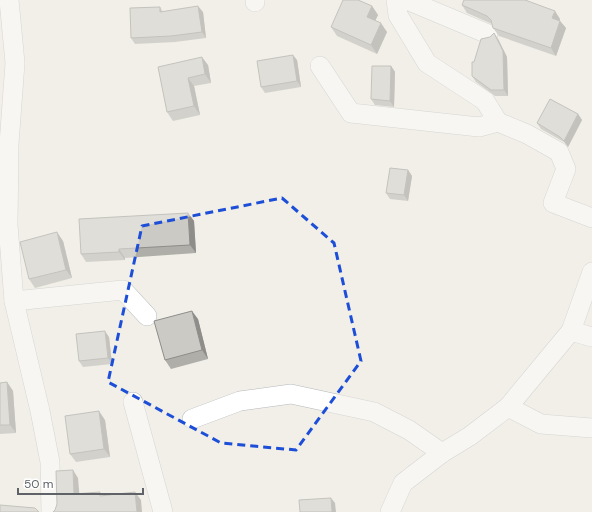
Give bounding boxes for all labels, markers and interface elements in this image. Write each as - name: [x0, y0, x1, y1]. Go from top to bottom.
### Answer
- scale bar: [18, 470, 143, 496]
- text: 50 m: [24, 476, 53, 492]

